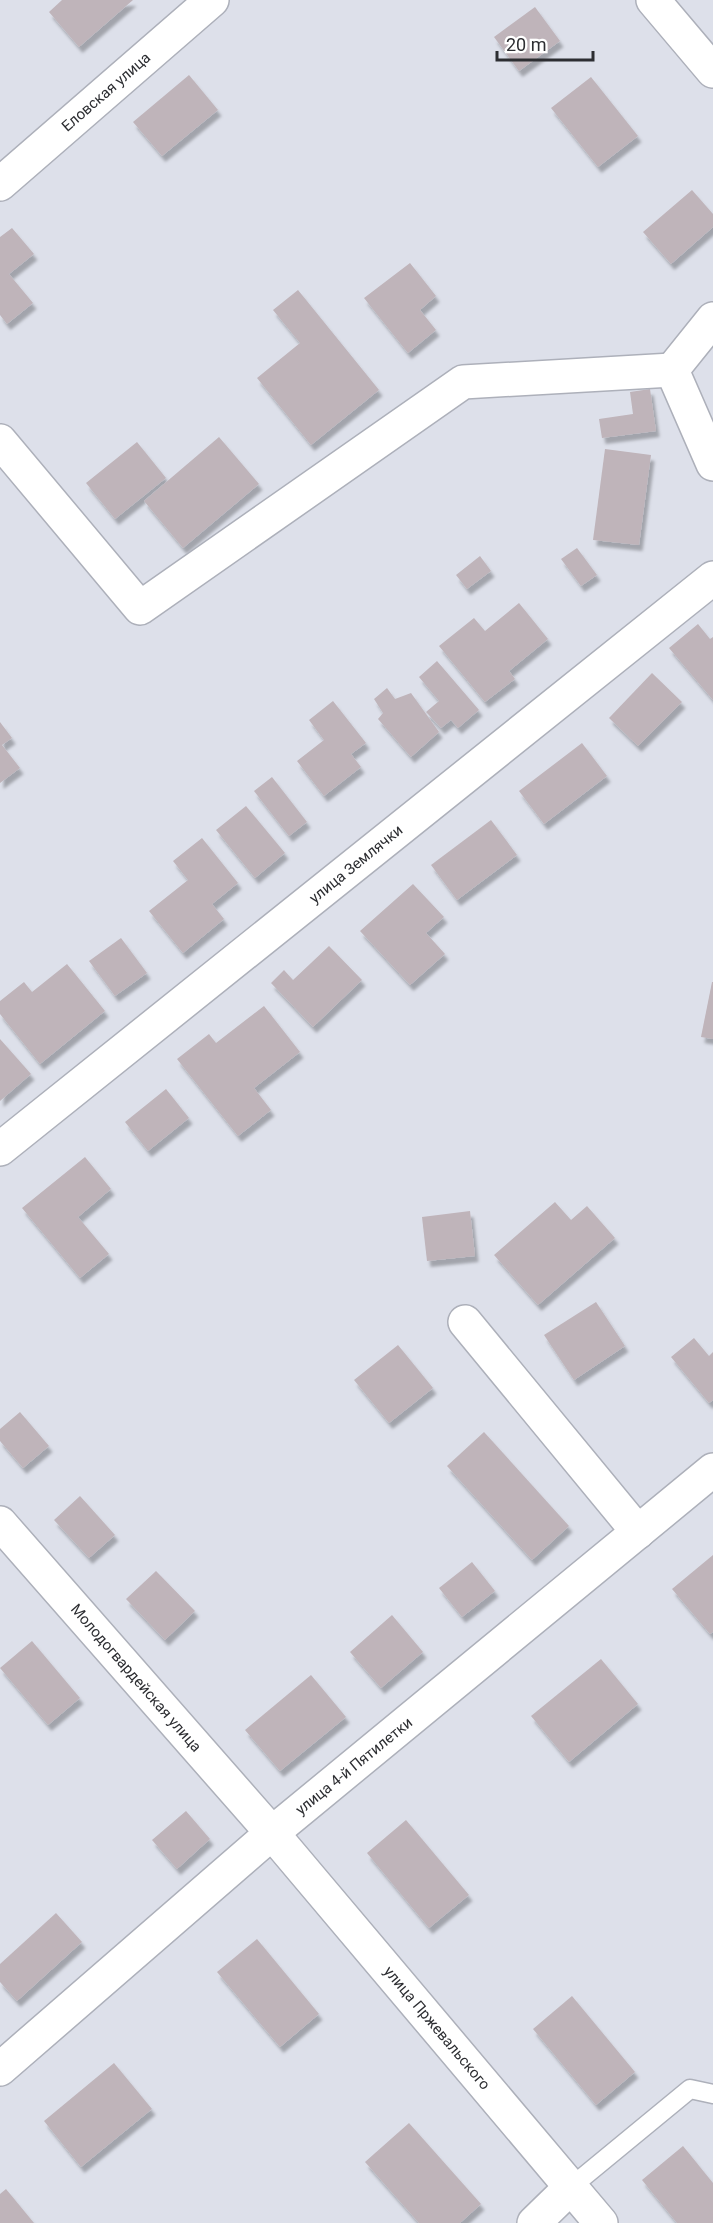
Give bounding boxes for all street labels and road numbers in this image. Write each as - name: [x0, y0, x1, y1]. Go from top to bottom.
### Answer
- street label: Еловская улица: [58, 49, 154, 135]
- street label: улица Землячки: [306, 821, 406, 907]
- street label: Молодогвардейская улица: [67, 1600, 205, 1756]
- street label: улица 4-й Пятилетки: [292, 1713, 416, 1819]
- street label: улица Пржевальского: [380, 1963, 494, 2093]

